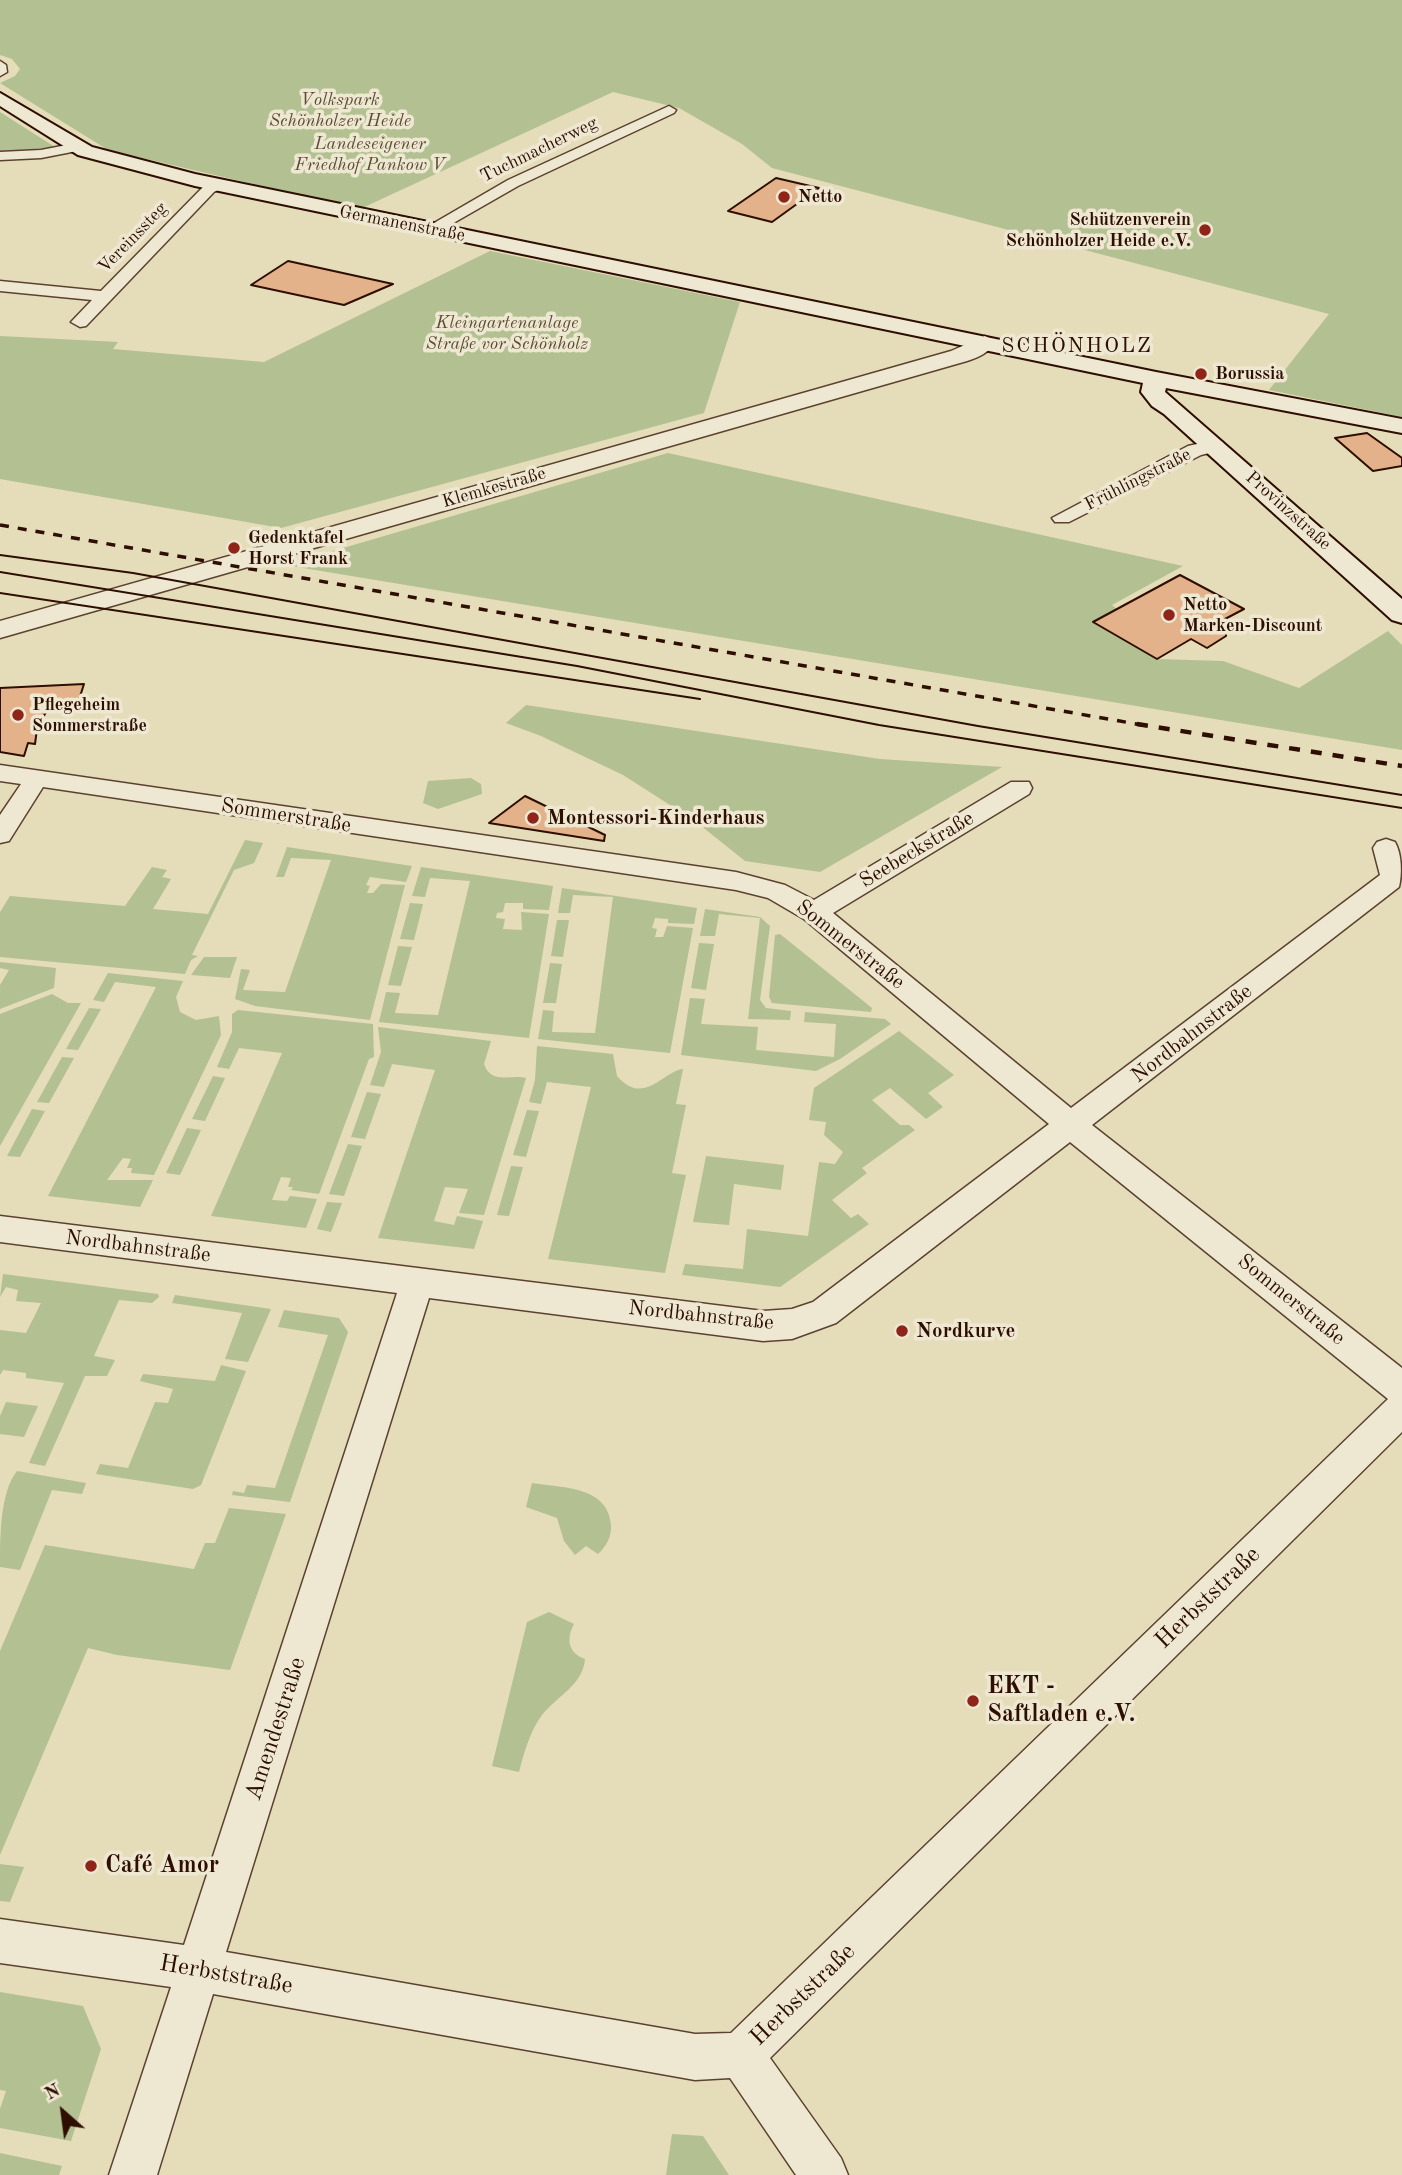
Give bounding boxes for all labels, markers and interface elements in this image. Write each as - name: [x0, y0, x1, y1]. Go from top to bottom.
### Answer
- park label: Volkspark Schönholzer Heide: [269, 89, 411, 132]
- street label: Tuchmacherweg: [477, 112, 601, 188]
- park label: Landeseigener Friedhof Pankow V: [295, 133, 445, 176]
- place label: Netto: [798, 186, 842, 208]
- marker: Netto: [776, 189, 792, 205]
- street label: Vereinssteg: [94, 198, 172, 278]
- street label: Germanenstraße: [337, 201, 467, 247]
- place label: Schützenverein Schönholzer Heide e.V.: [1006, 209, 1191, 252]
- marker: Schützenverein Schönholzer Heide e.V.: [1197, 222, 1213, 238]
- park label: Kleingartenanlage Straße vor Schönholz: [426, 312, 588, 354]
- district label: SCHÖNHOLZ: [1002, 333, 1152, 359]
- place label: Borussia: [1215, 363, 1285, 385]
- marker: Borussia: [1193, 366, 1209, 382]
- street label: Frühlingstraße: [1081, 444, 1195, 516]
- street label: Klemkestraße: [440, 463, 548, 513]
- street label: Provinzstraße: [1241, 467, 1335, 555]
- place label: Gedenktafel Horst Frank: [248, 527, 348, 570]
- marker: Gedenktafel Horst Frank: [226, 540, 242, 556]
- place label: Netto Marken-Discount: [1183, 594, 1322, 636]
- marker: Netto Marken-Discount: [1161, 607, 1177, 623]
- place label: Pflegeheim Sommerstraße: [32, 694, 147, 736]
- marker: Pflegeheim Sommerstraße: [10, 707, 26, 723]
- street label: Sommerstraße: [219, 793, 353, 839]
- place label: Montessori-Kinderhaus: [547, 805, 765, 831]
- street label: Seebeckstraße: [855, 806, 979, 894]
- marker: Montessori-Kinderhaus: [525, 810, 541, 826]
- street label: Sommerstraße: [791, 895, 909, 995]
- street label: Nordbahnstraße: [1127, 979, 1257, 1089]
- street label: Nordbahnstraße: [64, 1226, 212, 1268]
- street label: Sommerstraße: [1232, 1249, 1350, 1351]
- street label: Nordbahnstraße: [627, 1296, 775, 1336]
- place label: Nordkurve: [916, 1318, 1015, 1344]
- marker: Nordkurve: [894, 1323, 910, 1339]
- street label: Herbststraße: [1149, 1541, 1267, 1655]
- street label: Amendestraße: [239, 1654, 313, 1804]
- place label: EKT - Saftladen e.V.: [987, 1673, 1135, 1729]
- marker: EKT - Saftladen e.V.: [965, 1693, 981, 1709]
- place label: Café Amor: [105, 1852, 219, 1880]
- marker: Café Amor: [83, 1858, 99, 1874]
- street label: Herbststraße: [744, 1938, 862, 2052]
- street label: Herbststraße: [157, 1949, 295, 2001]
- north arrow: [28, 2077, 98, 2147]
- text: N: [42, 2081, 64, 2105]

